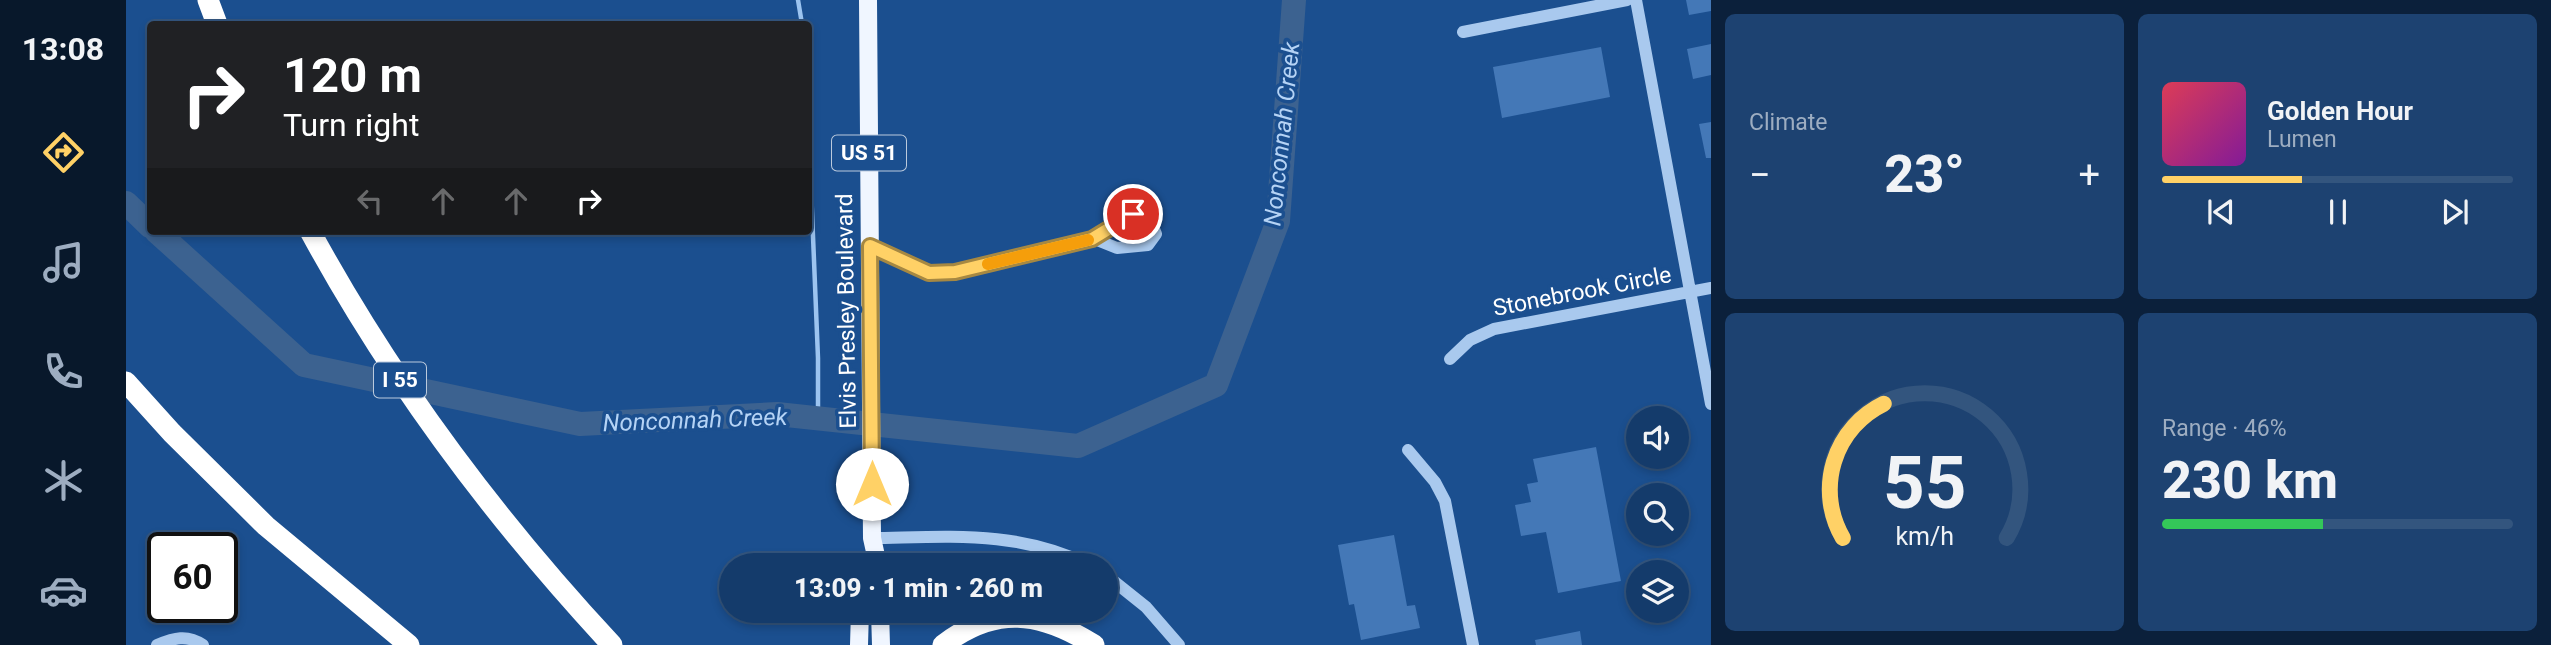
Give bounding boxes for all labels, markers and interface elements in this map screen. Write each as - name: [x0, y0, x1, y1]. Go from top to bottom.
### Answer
- text: 13:08: [22, 30, 104, 68]
- water label: Nonconnah Creek: [1258, 40, 1306, 227]
- text: 120 m: [283, 47, 422, 104]
- icon: right: [168, 49, 259, 140]
- text: Golden Hour: [2267, 96, 2413, 126]
- text: Turn right: [283, 106, 419, 144]
- text: Climate: [1749, 109, 1828, 136]
- text: Lumen: [2267, 126, 2337, 153]
- icon: directions: [39, 128, 88, 177]
- road number: US 51: [832, 136, 906, 170]
- text: 23°: [1884, 144, 1965, 205]
- text: −: [1749, 153, 1771, 197]
- text: +: [2078, 153, 2100, 197]
- icon: left: [351, 182, 389, 220]
- icon: ahead: [424, 182, 462, 220]
- icon: ahead: [497, 182, 535, 220]
- icon: right: [570, 182, 608, 220]
- pin: [1103, 184, 1163, 244]
- street label: Elvis Presley Boulevard: [831, 193, 862, 429]
- icon: previous: [2202, 193, 2240, 231]
- icon: pause: [2319, 193, 2357, 231]
- icon: next: [2436, 193, 2474, 231]
- icon: arrive: [1114, 195, 1152, 233]
- icon: music: [39, 238, 88, 287]
- street label: Stonebrook Circle: [1491, 261, 1674, 322]
- icon: phone: [39, 347, 88, 396]
- road number: I 55: [374, 362, 426, 398]
- water label: Nonconnah Creek: [602, 403, 789, 437]
- map controls: [1626, 406, 1689, 623]
- button: sound: [1626, 406, 1689, 469]
- text: Range · 46%: [2162, 415, 2287, 442]
- text: 55: [1883, 440, 1966, 526]
- position arrow: [835, 447, 909, 521]
- text: 230 km: [2162, 450, 2338, 511]
- icon: climate: [39, 456, 88, 505]
- button: search: [1626, 483, 1689, 546]
- text: km/h: [1895, 522, 1954, 551]
- speed limit sign: 60: [147, 532, 238, 623]
- button: layers: [1626, 560, 1689, 623]
- icon: car: [39, 566, 88, 615]
- text: 13:09 · 1 min · 260 m: [794, 573, 1043, 603]

